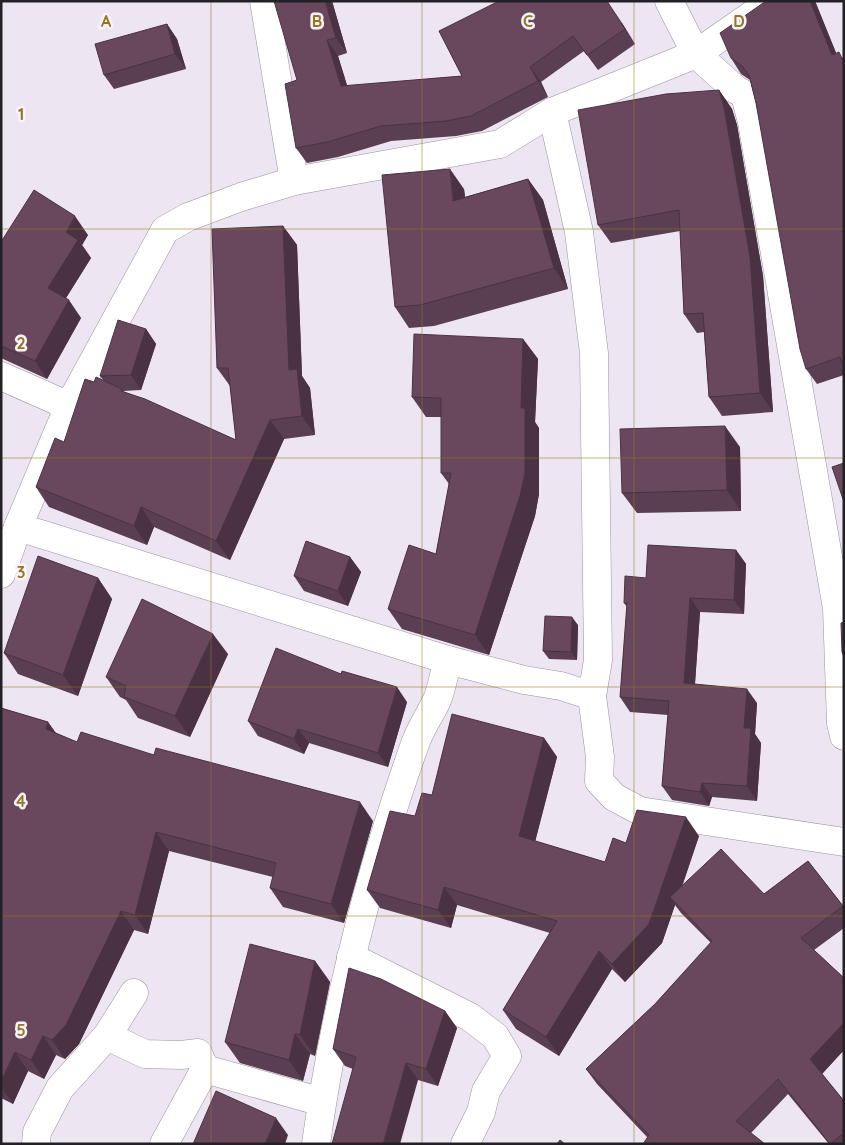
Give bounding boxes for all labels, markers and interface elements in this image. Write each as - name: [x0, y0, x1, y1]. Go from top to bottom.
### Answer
- text: A: [101, 11, 112, 31]
- text: B: [312, 11, 322, 31]
- text: C: [523, 11, 533, 31]
- text: D: [733, 11, 745, 31]
- text: 1: [18, 104, 24, 124]
- text: 2: [16, 333, 26, 353]
- text: 3: [17, 562, 25, 582]
- text: 4: [16, 791, 26, 811]
- text: 5: [16, 1020, 26, 1040]

